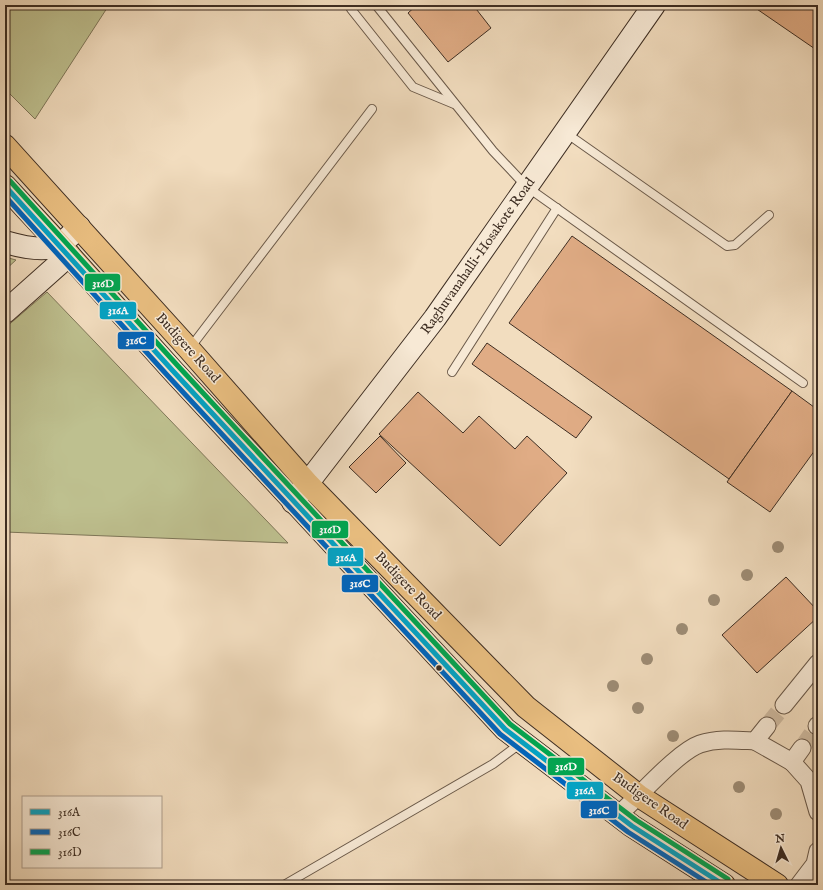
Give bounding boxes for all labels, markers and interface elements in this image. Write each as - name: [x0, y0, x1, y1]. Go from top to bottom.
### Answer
- street label: Raghuvanahalli-Hosakote Road: [417, 174, 539, 338]
- line badge: 316D: [84, 273, 121, 292]
- text: 316D: [92, 277, 114, 291]
- line badge: 316A: [99, 301, 137, 320]
- text: 316A: [108, 304, 129, 318]
- street label: Budigere Road: [152, 309, 224, 387]
- line badge: 316C: [117, 331, 155, 350]
- text: 316C: [126, 334, 146, 348]
- line badge: 316D: [311, 520, 349, 539]
- text: 316D: [319, 523, 341, 537]
- line badge: 316A: [327, 547, 364, 567]
- street label: Budigere Road: [371, 548, 445, 624]
- text: 316A: [336, 551, 357, 565]
- line badge: 316C: [341, 574, 379, 593]
- text: 316C: [350, 577, 370, 591]
- unlabelled marker: [434, 663, 444, 673]
- line badge: 316D: [547, 757, 585, 776]
- text: 316D: [555, 760, 577, 774]
- street label: Budigere Road: [609, 768, 692, 834]
- line badge: 316A: [566, 781, 604, 800]
- text: 316A: [575, 784, 596, 798]
- legend: [22, 796, 162, 868]
- line badge: 316C: [580, 800, 618, 819]
- text: 316C: [589, 804, 609, 818]
- text: 316A: [58, 805, 81, 820]
- text: 316C: [58, 825, 81, 840]
- north arrow: [761, 828, 801, 868]
- text: N: [774, 832, 786, 847]
- text: 316D: [58, 845, 82, 860]

